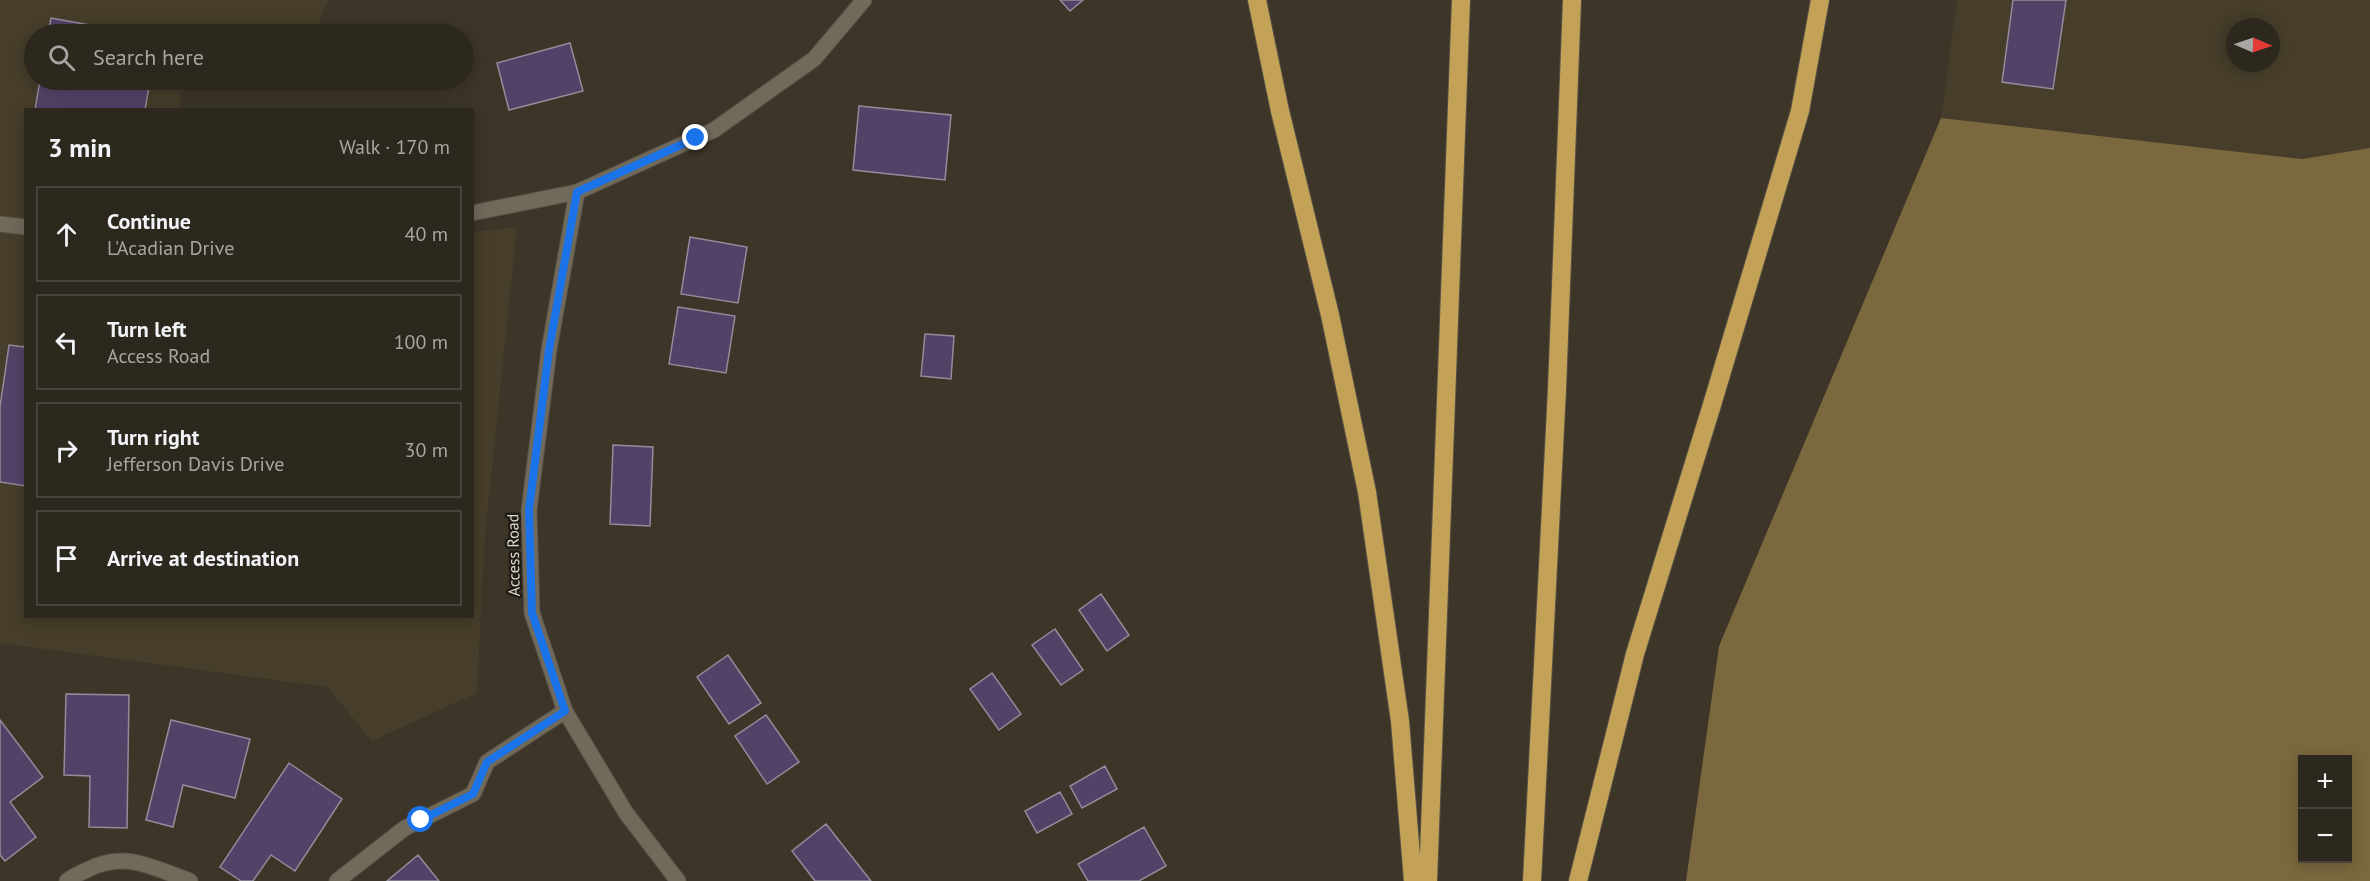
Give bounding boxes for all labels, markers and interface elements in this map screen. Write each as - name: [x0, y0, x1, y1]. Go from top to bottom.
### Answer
- north arrow: [2226, 18, 2280, 72]
- search box: [24, 24, 474, 90]
- icon: search: [45, 41, 78, 74]
- text: Search here: [93, 43, 204, 71]
- route end: [682, 124, 708, 150]
- text: 3 min: [48, 131, 111, 164]
- text: Walk · 170 m: [339, 134, 450, 160]
- text: Continue: [107, 207, 191, 235]
- icon: ahead: [50, 218, 83, 251]
- text: 40 m: [405, 221, 448, 247]
- text: L'Acadian Drive: [107, 235, 234, 261]
- text: Turn left: [107, 315, 187, 343]
- icon: left: [50, 326, 83, 359]
- text: 100 m: [394, 329, 448, 355]
- text: Access Road: [107, 343, 210, 369]
- text: Turn right: [107, 423, 199, 451]
- icon: right: [50, 434, 83, 467]
- text: 30 m: [405, 437, 448, 463]
- text: Jefferson Davis Drive: [107, 451, 284, 477]
- street label: Access Road: [502, 514, 524, 596]
- icon: arrive: [50, 542, 83, 575]
- text: Arrive at destination: [107, 544, 299, 572]
- map controls: [2298, 755, 2352, 863]
- button: +: [2298, 755, 2352, 809]
- route start: [407, 806, 433, 832]
- button: −: [2298, 809, 2352, 863]

